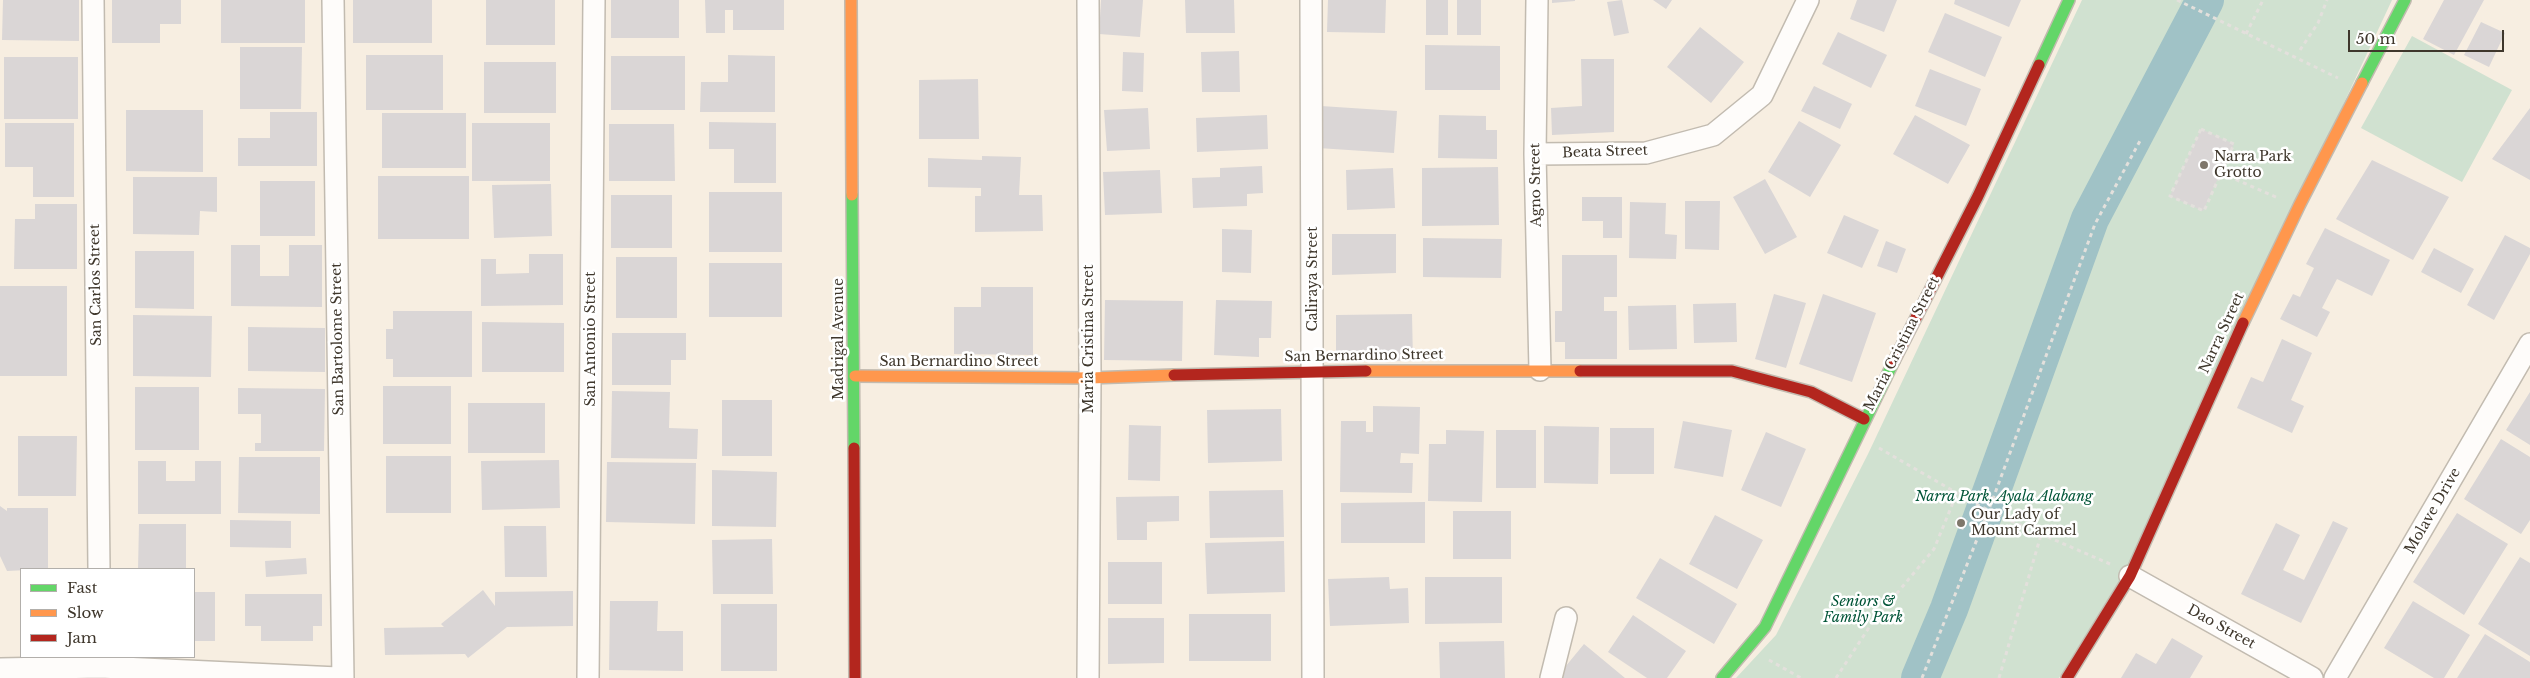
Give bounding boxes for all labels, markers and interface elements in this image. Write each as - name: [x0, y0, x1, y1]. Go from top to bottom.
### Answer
- scale bar: [2350, 20, 2506, 52]
- text: 50 m: [2356, 29, 2396, 48]
- street label: Beata Street: [1562, 142, 1648, 162]
- street label: Agno Street: [1527, 143, 1545, 227]
- place label: Narra Park Grotto: [2214, 149, 2292, 182]
- marker: Narra Park Grotto: [2198, 159, 2210, 171]
- street label: San Carlos Street: [87, 224, 105, 346]
- street label: Caliraya Street: [1305, 226, 1321, 332]
- street label: San Bartolome Street: [328, 262, 348, 416]
- street label: Maria Cristina Street: [1081, 265, 1097, 413]
- street label: San Antonio Street: [583, 271, 599, 407]
- street label: Maria Cristina Street: [1861, 274, 1943, 414]
- street label: Madrigal Avenue: [831, 278, 847, 400]
- street label: Narra Street: [2196, 290, 2248, 376]
- street label: San Bernardino Street: [1284, 346, 1444, 366]
- street label: San Bernardino Street: [880, 354, 1038, 370]
- street label: Molave Drive: [2402, 465, 2464, 557]
- park label: Narra Park, Ayala Alabang: [1915, 489, 2093, 505]
- place label: Our Lady of Mount Carmel: [1971, 507, 2077, 540]
- marker: Our Lady of Mount Carmel: [1955, 517, 1967, 529]
- legend: [20, 568, 195, 658]
- text: Fast: [67, 578, 97, 597]
- park label: Seniors & Family Park: [1823, 594, 1903, 626]
- street label: Dao Street: [2184, 601, 2258, 653]
- text: Slow: [67, 603, 104, 622]
- text: Jam: [67, 628, 97, 647]

